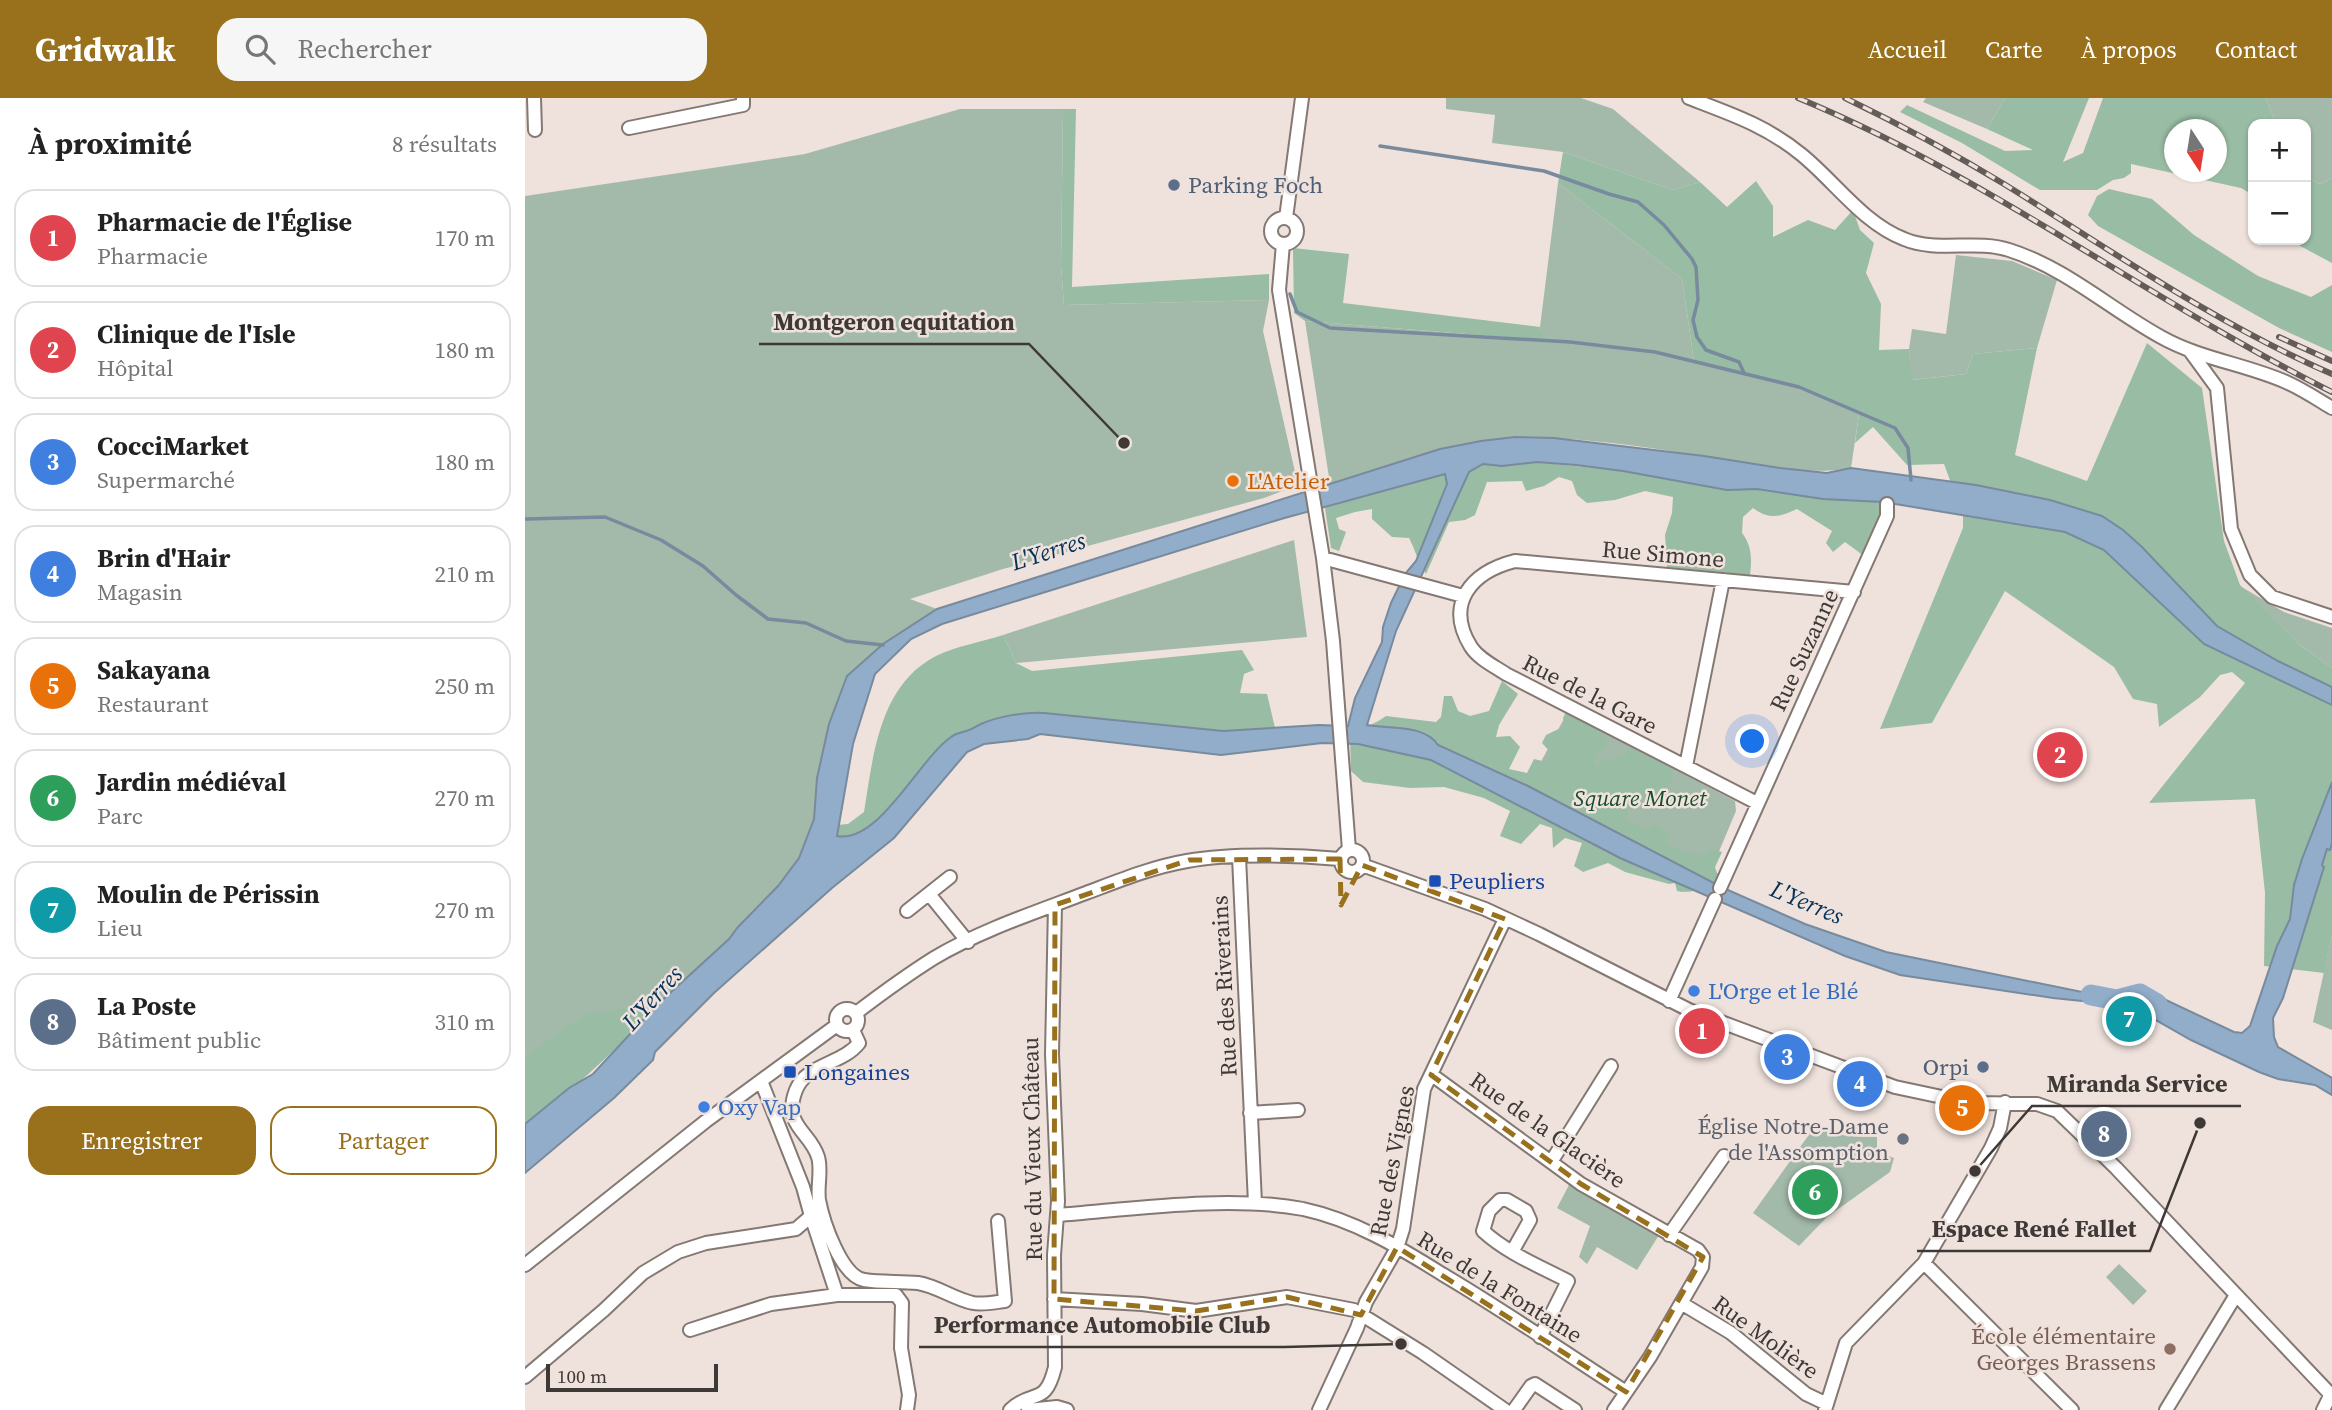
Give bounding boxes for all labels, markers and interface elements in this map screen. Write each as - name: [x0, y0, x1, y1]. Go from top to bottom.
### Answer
- search box: [217, 18, 707, 81]
- text: Gridwalk: [35, 27, 175, 72]
- icon: search: [241, 30, 279, 68]
- text: Rechercher: [297, 31, 432, 67]
- text: Accueil: [1868, 33, 1947, 66]
- text: Carte: [1985, 33, 2043, 66]
- text: À propos: [2081, 33, 2177, 66]
- text: Contact: [2215, 33, 2297, 66]
- north arrow: [2164, 119, 2227, 182]
- map controls: [2248, 119, 2311, 245]
- button: +: [2248, 119, 2311, 182]
- text: À proximité: [28, 123, 192, 164]
- text: 8 résultats: [392, 128, 497, 160]
- place label: Parking Foch: [1188, 169, 1323, 201]
- marker: Parking Foch: [1166, 177, 1182, 193]
- button: −: [2248, 182, 2311, 245]
- text: Pharmacie de l'Église: [97, 204, 352, 240]
- text: 1: [47, 222, 59, 254]
- text: 170 m: [434, 222, 495, 254]
- text: Pharmacie: [97, 240, 208, 272]
- callout: Montgeron equitation: [759, 299, 1029, 344]
- text: Montgeron equitation: [773, 305, 1015, 338]
- text: Clinique de l'Isle: [97, 316, 296, 352]
- text: 2: [47, 334, 59, 366]
- text: 180 m: [434, 334, 495, 366]
- text: Hôpital: [97, 352, 173, 384]
- text: CocciMarket: [97, 428, 249, 464]
- text: 3: [47, 446, 59, 478]
- text: 180 m: [434, 446, 495, 478]
- text: Supermarché: [97, 464, 235, 496]
- place label: L'Atelier: [1247, 465, 1330, 497]
- marker: L'Atelier: [1225, 473, 1241, 489]
- water label: L'Yerres: [1006, 523, 1090, 579]
- street label: Rue Simone: [1601, 533, 1725, 575]
- text: Brin d'Hair: [97, 540, 230, 576]
- text: 4: [47, 558, 59, 590]
- text: 210 m: [434, 558, 495, 590]
- text: Magasin: [97, 576, 183, 608]
- street label: Rue Suzanne: [1762, 584, 1846, 716]
- street label: Rue de la Gare: [1517, 646, 1663, 742]
- text: Sakayana: [97, 652, 210, 688]
- text: 5: [47, 670, 59, 702]
- text: 250 m: [434, 670, 495, 702]
- text: Restaurant: [97, 688, 208, 720]
- your location: [1735, 724, 1769, 758]
- pin: 2: [2037, 729, 2083, 781]
- text: Jardin médiéval: [97, 764, 286, 800]
- text: 6: [47, 782, 59, 814]
- text: 270 m: [434, 782, 495, 814]
- park label: Square Monet: [1574, 782, 1708, 814]
- text: Parc: [97, 800, 143, 832]
- place label: Peupliers: [1449, 865, 1545, 897]
- water label: L'Yerres: [1765, 872, 1849, 932]
- marker: Peupliers: [1427, 873, 1443, 889]
- text: Moulin de Périssin: [97, 876, 320, 912]
- text: 7: [47, 894, 59, 926]
- text: 270 m: [434, 894, 495, 926]
- street label: Rue des Riverains: [1203, 895, 1245, 1077]
- text: Lieu: [97, 912, 143, 944]
- water label: L'Yerres: [614, 958, 690, 1038]
- place label: L'Orge et le Blé: [1708, 975, 1859, 1007]
- marker: L'Orge et le Blé: [1686, 983, 1702, 999]
- text: La Poste: [97, 988, 196, 1024]
- pin: 7: [2106, 993, 2152, 1045]
- pin: 1: [1679, 1005, 1725, 1057]
- text: 8: [47, 1006, 59, 1038]
- text: 310 m: [434, 1006, 495, 1038]
- text: Bâtiment public: [97, 1024, 261, 1056]
- pin: 3: [1764, 1031, 1810, 1083]
- street label: Rue du Vieux Château: [1014, 1037, 1050, 1261]
- place label: Orpi: [1923, 1051, 1969, 1083]
- place label: Longaines: [804, 1056, 910, 1088]
- pin: 4: [1837, 1058, 1883, 1110]
- marker: Orpi: [1975, 1059, 1991, 1075]
- callout: Miranda Service: [2032, 1061, 2241, 1106]
- marker: Longaines: [782, 1064, 798, 1080]
- street label: Rue de la Glacière: [1464, 1064, 1632, 1196]
- text: Miranda Service: [2047, 1067, 2228, 1100]
- pin: 5: [1939, 1082, 1985, 1134]
- street label: Rue des Vignes: [1362, 1083, 1422, 1239]
- place label: Oxy Vap: [718, 1091, 801, 1123]
- marker: Oxy Vap: [696, 1099, 712, 1115]
- button: Enregistrer: [28, 1106, 256, 1175]
- button: Partager: [270, 1106, 497, 1175]
- pin: 8: [2081, 1108, 2127, 1160]
- place label: Église Notre-Dame de l'Assomption: [1697, 1110, 1889, 1168]
- marker: Église Notre-Dame de l'Assomption: [1895, 1131, 1911, 1147]
- pin: 6: [1792, 1166, 1838, 1218]
- callout: Espace René Fallet: [1917, 1206, 2150, 1251]
- text: Espace René Fallet: [1932, 1212, 2137, 1245]
- street label: Rue de la Fontaine: [1411, 1223, 1589, 1351]
- street label: Rue Molière: [1706, 1288, 1826, 1386]
- callout: Performance Automobile Club: [919, 1302, 1284, 1347]
- text: Performance Automobile Club: [934, 1308, 1270, 1341]
- place label: École élémentaire Georges Brassens: [1971, 1320, 2156, 1378]
- marker: École élémentaire Georges Brassens: [2162, 1341, 2178, 1357]
- scale bar: [546, 1361, 717, 1393]
- text: 100 m: [557, 1363, 607, 1389]

